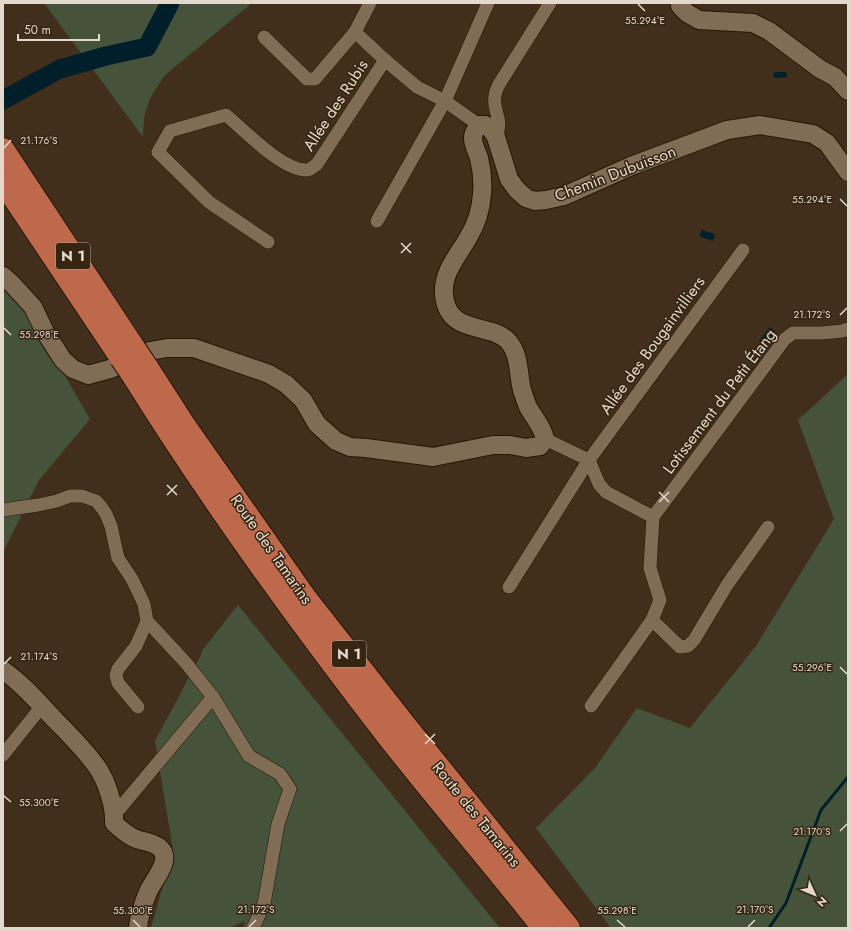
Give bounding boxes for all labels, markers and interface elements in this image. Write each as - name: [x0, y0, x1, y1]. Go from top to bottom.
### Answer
- text: 55.294°E: [625, 13, 665, 28]
- scale bar: [18, 16, 99, 42]
- text: 50 m: [24, 21, 51, 39]
- street label: Allée des Rubis: [297, 55, 374, 156]
- text: 21.176°S: [21, 133, 58, 148]
- street label: Chemin Dubuisson: [551, 140, 679, 207]
- text: 55.294°E: [792, 192, 832, 207]
- road number: N 1: [56, 243, 90, 269]
- street label: Allée des Bougainvilliers: [594, 271, 711, 419]
- text: 21.172°S: [794, 307, 831, 322]
- street label: Lotissement du Petit Étang: [657, 324, 782, 479]
- text: 55.298°E: [19, 327, 59, 342]
- street label: Route des Tamarins: [225, 490, 318, 609]
- road number: N 1: [332, 641, 366, 667]
- text: 21.174°S: [20, 649, 58, 664]
- text: 55.296°E: [792, 660, 832, 675]
- street label: Route des Tamarins: [427, 757, 526, 872]
- text: 55.300°E: [19, 795, 59, 810]
- text: 21.170°S: [793, 824, 831, 839]
- north arrow: [795, 875, 835, 915]
- text: N: [813, 893, 831, 911]
- text: 21.172°S: [238, 902, 275, 917]
- text: 21.170°S: [736, 902, 774, 917]
- text: 55.300°E: [113, 903, 153, 918]
- text: 55.298°E: [597, 903, 637, 918]

